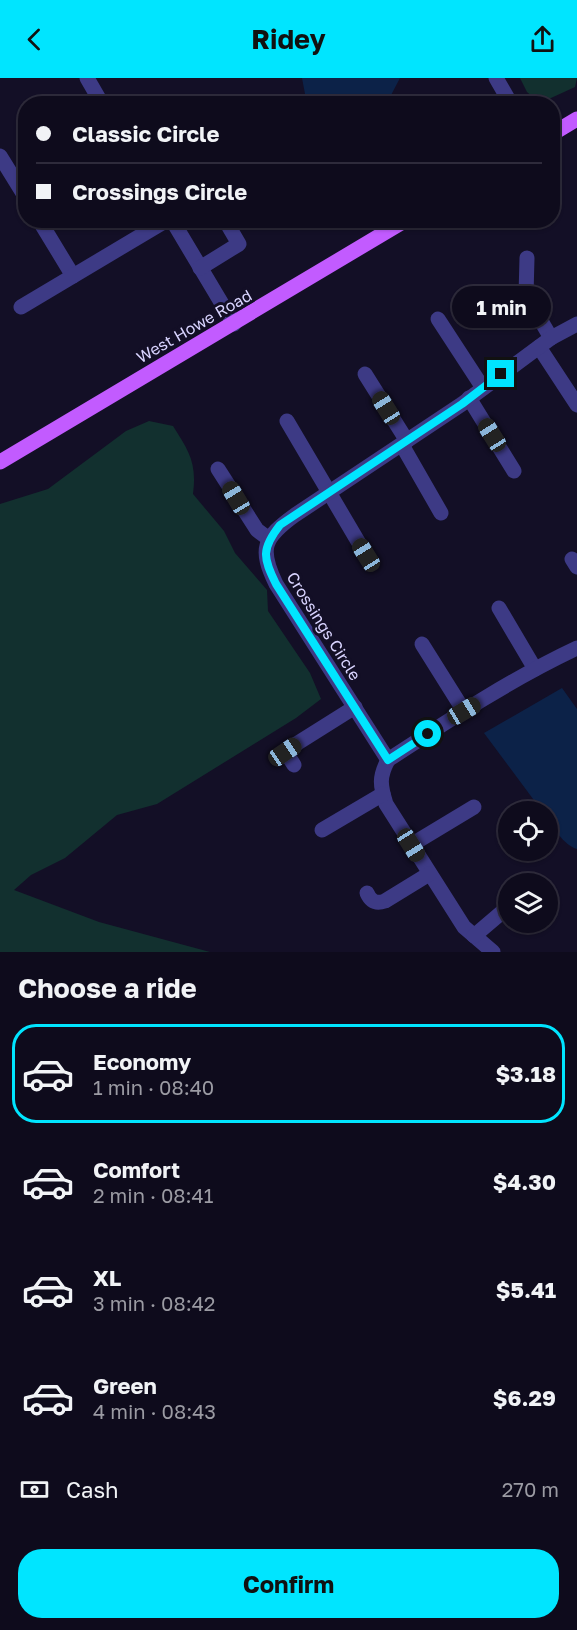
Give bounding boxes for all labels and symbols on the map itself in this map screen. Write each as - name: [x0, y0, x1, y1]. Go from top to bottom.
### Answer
- street label: West Howe Road: [133, 285, 255, 367]
- callout: 1 min: [452, 287, 550, 329]
- route end: [487, 360, 514, 387]
- car: [369, 388, 403, 428]
- car: [475, 415, 509, 455]
- car: [219, 478, 253, 518]
- car: [349, 535, 383, 575]
- street label: Crossings Circle: [283, 568, 365, 684]
- car: [444, 694, 484, 728]
- route start: [414, 720, 441, 747]
- car: [265, 734, 305, 770]
- car: [394, 825, 428, 865]

